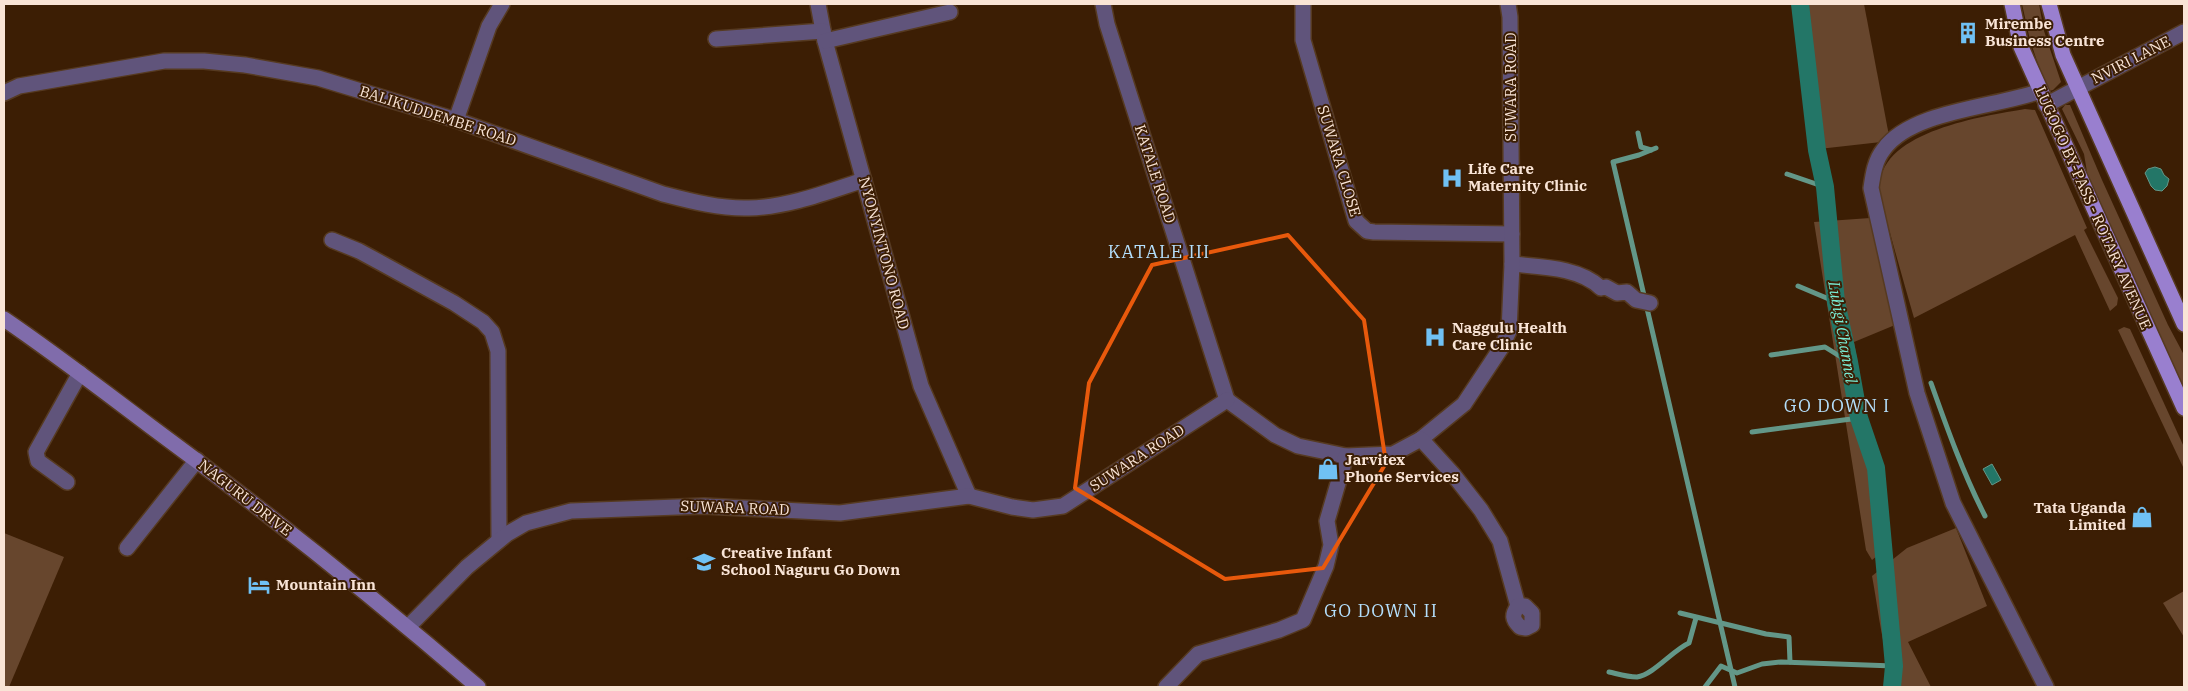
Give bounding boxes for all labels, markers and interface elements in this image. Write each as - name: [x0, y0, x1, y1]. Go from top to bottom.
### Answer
- place label: Mirembe Business Centre: [1985, 14, 2105, 50]
- building icon: Mirembe Business Centre: [1955, 20, 1981, 46]
- street label: SUWARA ROAD: [1501, 32, 1520, 142]
- street label: NVIRI LANE: [2088, 32, 2173, 88]
- street label: BALIKUDDEMBE ROAD: [357, 81, 519, 150]
- street label: LUGOGO BY-PASS - ROTARY AVENUE: [2031, 83, 2156, 332]
- street label: SUWARA CLOSE: [1313, 103, 1365, 219]
- street label: KATALE ROAD: [1131, 122, 1180, 226]
- place label: Life Care Maternity Clinic: [1468, 159, 1587, 195]
- hospital icon: Life Care Maternity Clinic: [1439, 165, 1465, 191]
- street label: NYONYINTONO ROAD: [855, 175, 914, 331]
- district label: KATALE III: [1108, 240, 1210, 263]
- water label: Lubigi Channel: [1824, 278, 1862, 385]
- place label: Naggulu Health Care Clinic: [1452, 318, 1567, 354]
- hospital icon: Naggulu Health Care Clinic: [1422, 324, 1448, 350]
- district label: GO DOWN I: [1784, 394, 1890, 417]
- street label: SUWARA ROAD: [1086, 420, 1188, 495]
- place label: Jarvitex Phone Services: [1345, 450, 1459, 486]
- street label: NAGURU DRIVE: [195, 455, 296, 540]
- shop icon: Jarvitex Phone Services: [1315, 456, 1341, 482]
- street label: SUWARA ROAD: [680, 496, 790, 519]
- place label: Tata Uganda Limited: [2033, 498, 2127, 534]
- shop icon: Tata Uganda Limited: [2129, 504, 2155, 530]
- place label: Creative Infant School Naguru Go Down: [721, 543, 900, 579]
- school or university icon: Creative Infant School Naguru Go Down: [691, 549, 717, 575]
- hotel icon: Mountain Inn: [246, 572, 272, 598]
- place label: Mountain Inn: [276, 575, 376, 594]
- district label: GO DOWN II: [1324, 599, 1438, 622]

